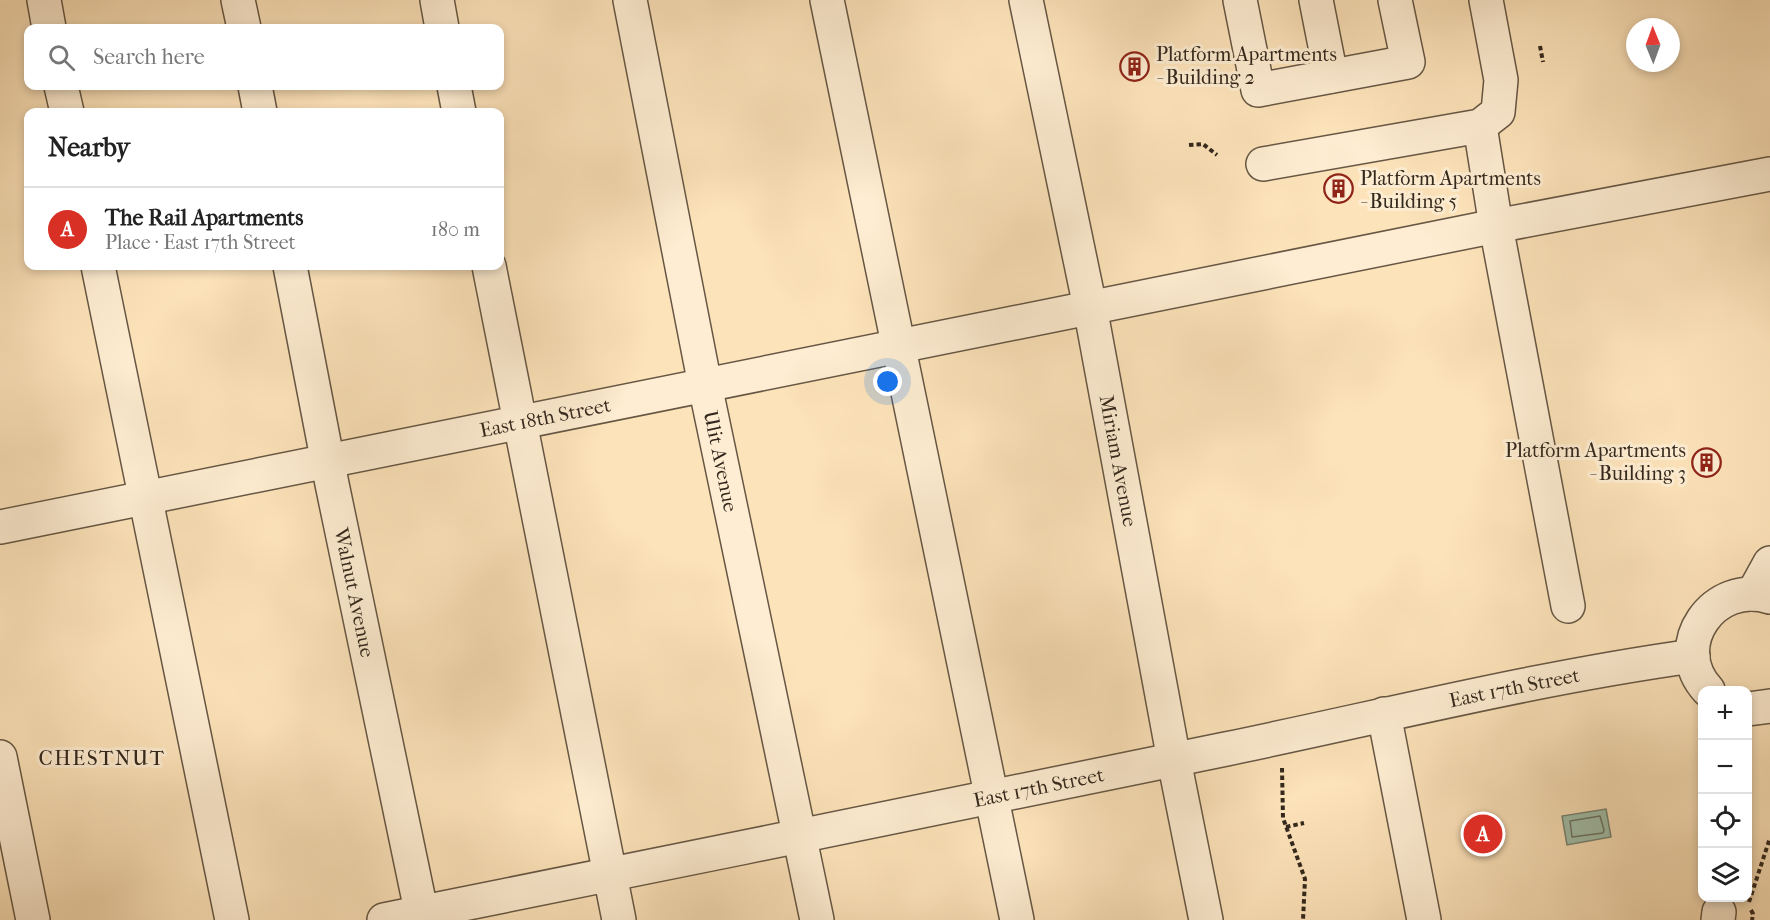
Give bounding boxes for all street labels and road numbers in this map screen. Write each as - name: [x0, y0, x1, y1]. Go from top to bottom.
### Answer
- street label: East 18th Street: [478, 393, 613, 442]
- street label: Miriam Avenue: [1095, 393, 1142, 529]
- street label: Ulit Avenue: [699, 408, 742, 514]
- street label: Walnut Avenue: [329, 525, 379, 660]
- street label: East 17th Street: [1447, 664, 1582, 712]
- street label: East 17th Street: [971, 763, 1106, 812]

